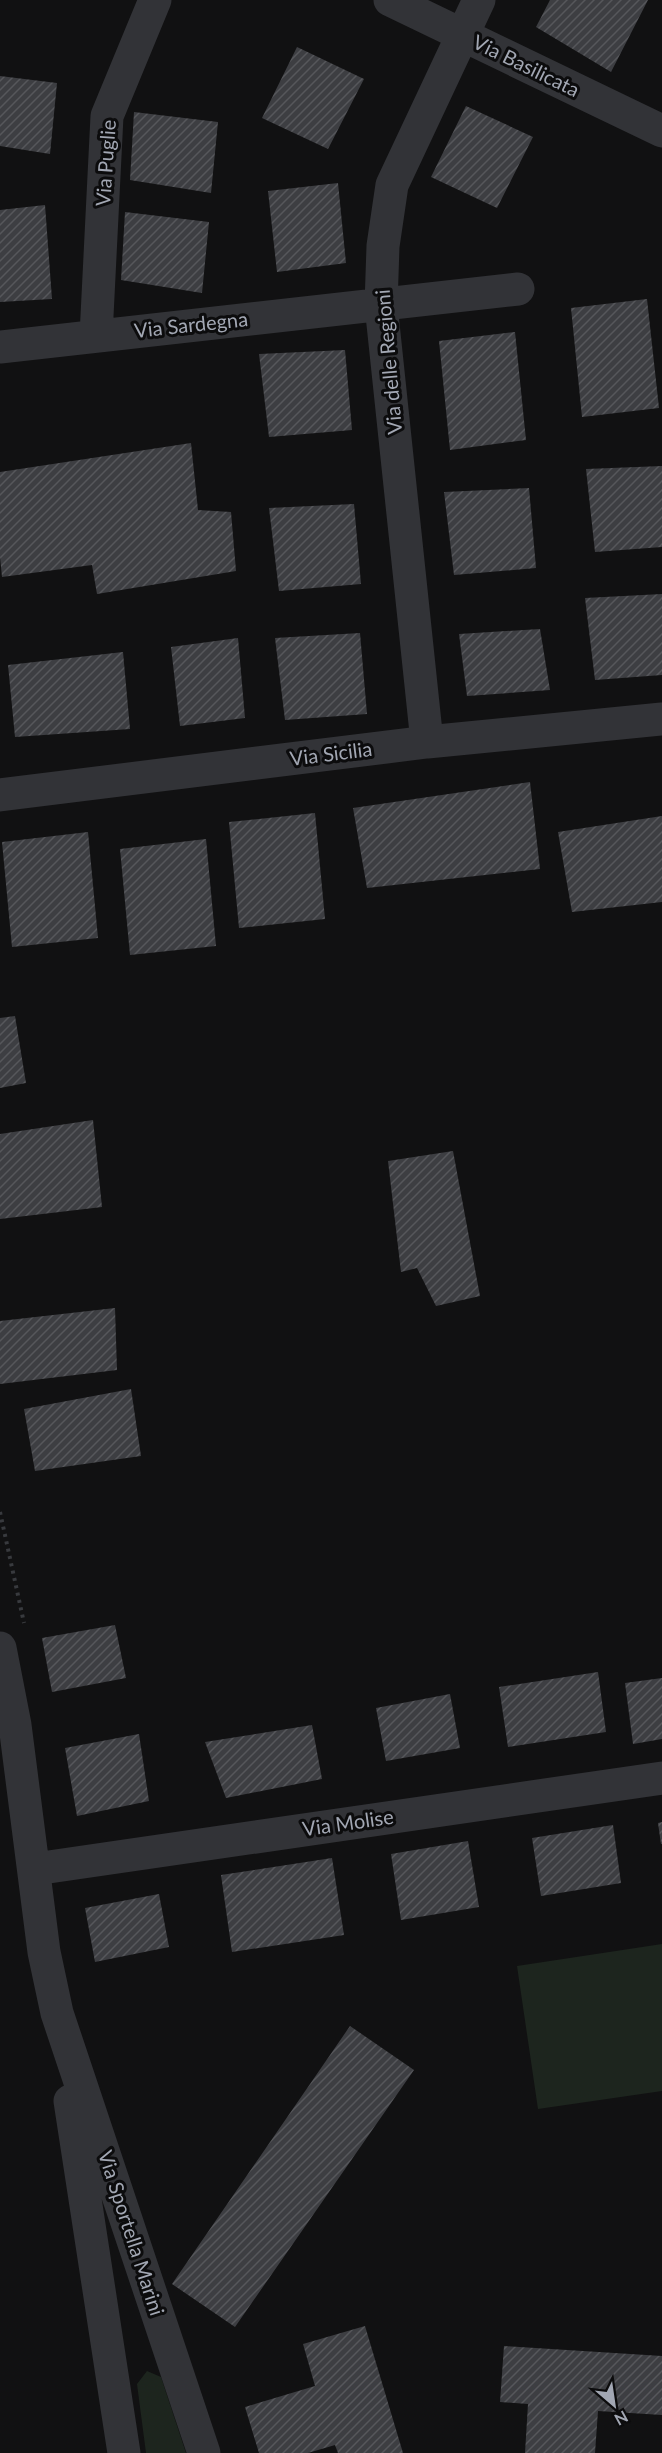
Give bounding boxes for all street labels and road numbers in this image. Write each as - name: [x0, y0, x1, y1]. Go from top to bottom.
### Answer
- street label: Via Basilicata: [469, 29, 584, 101]
- street label: Via Puglie: [90, 119, 120, 207]
- street label: Via delle Regioni: [370, 289, 406, 435]
- street label: Via Sardegna: [133, 306, 249, 342]
- street label: Via Sicilia: [288, 736, 373, 770]
- street label: Via Molise: [301, 1804, 395, 1840]
- street label: Via Sportella Marini: [94, 2147, 170, 2318]

